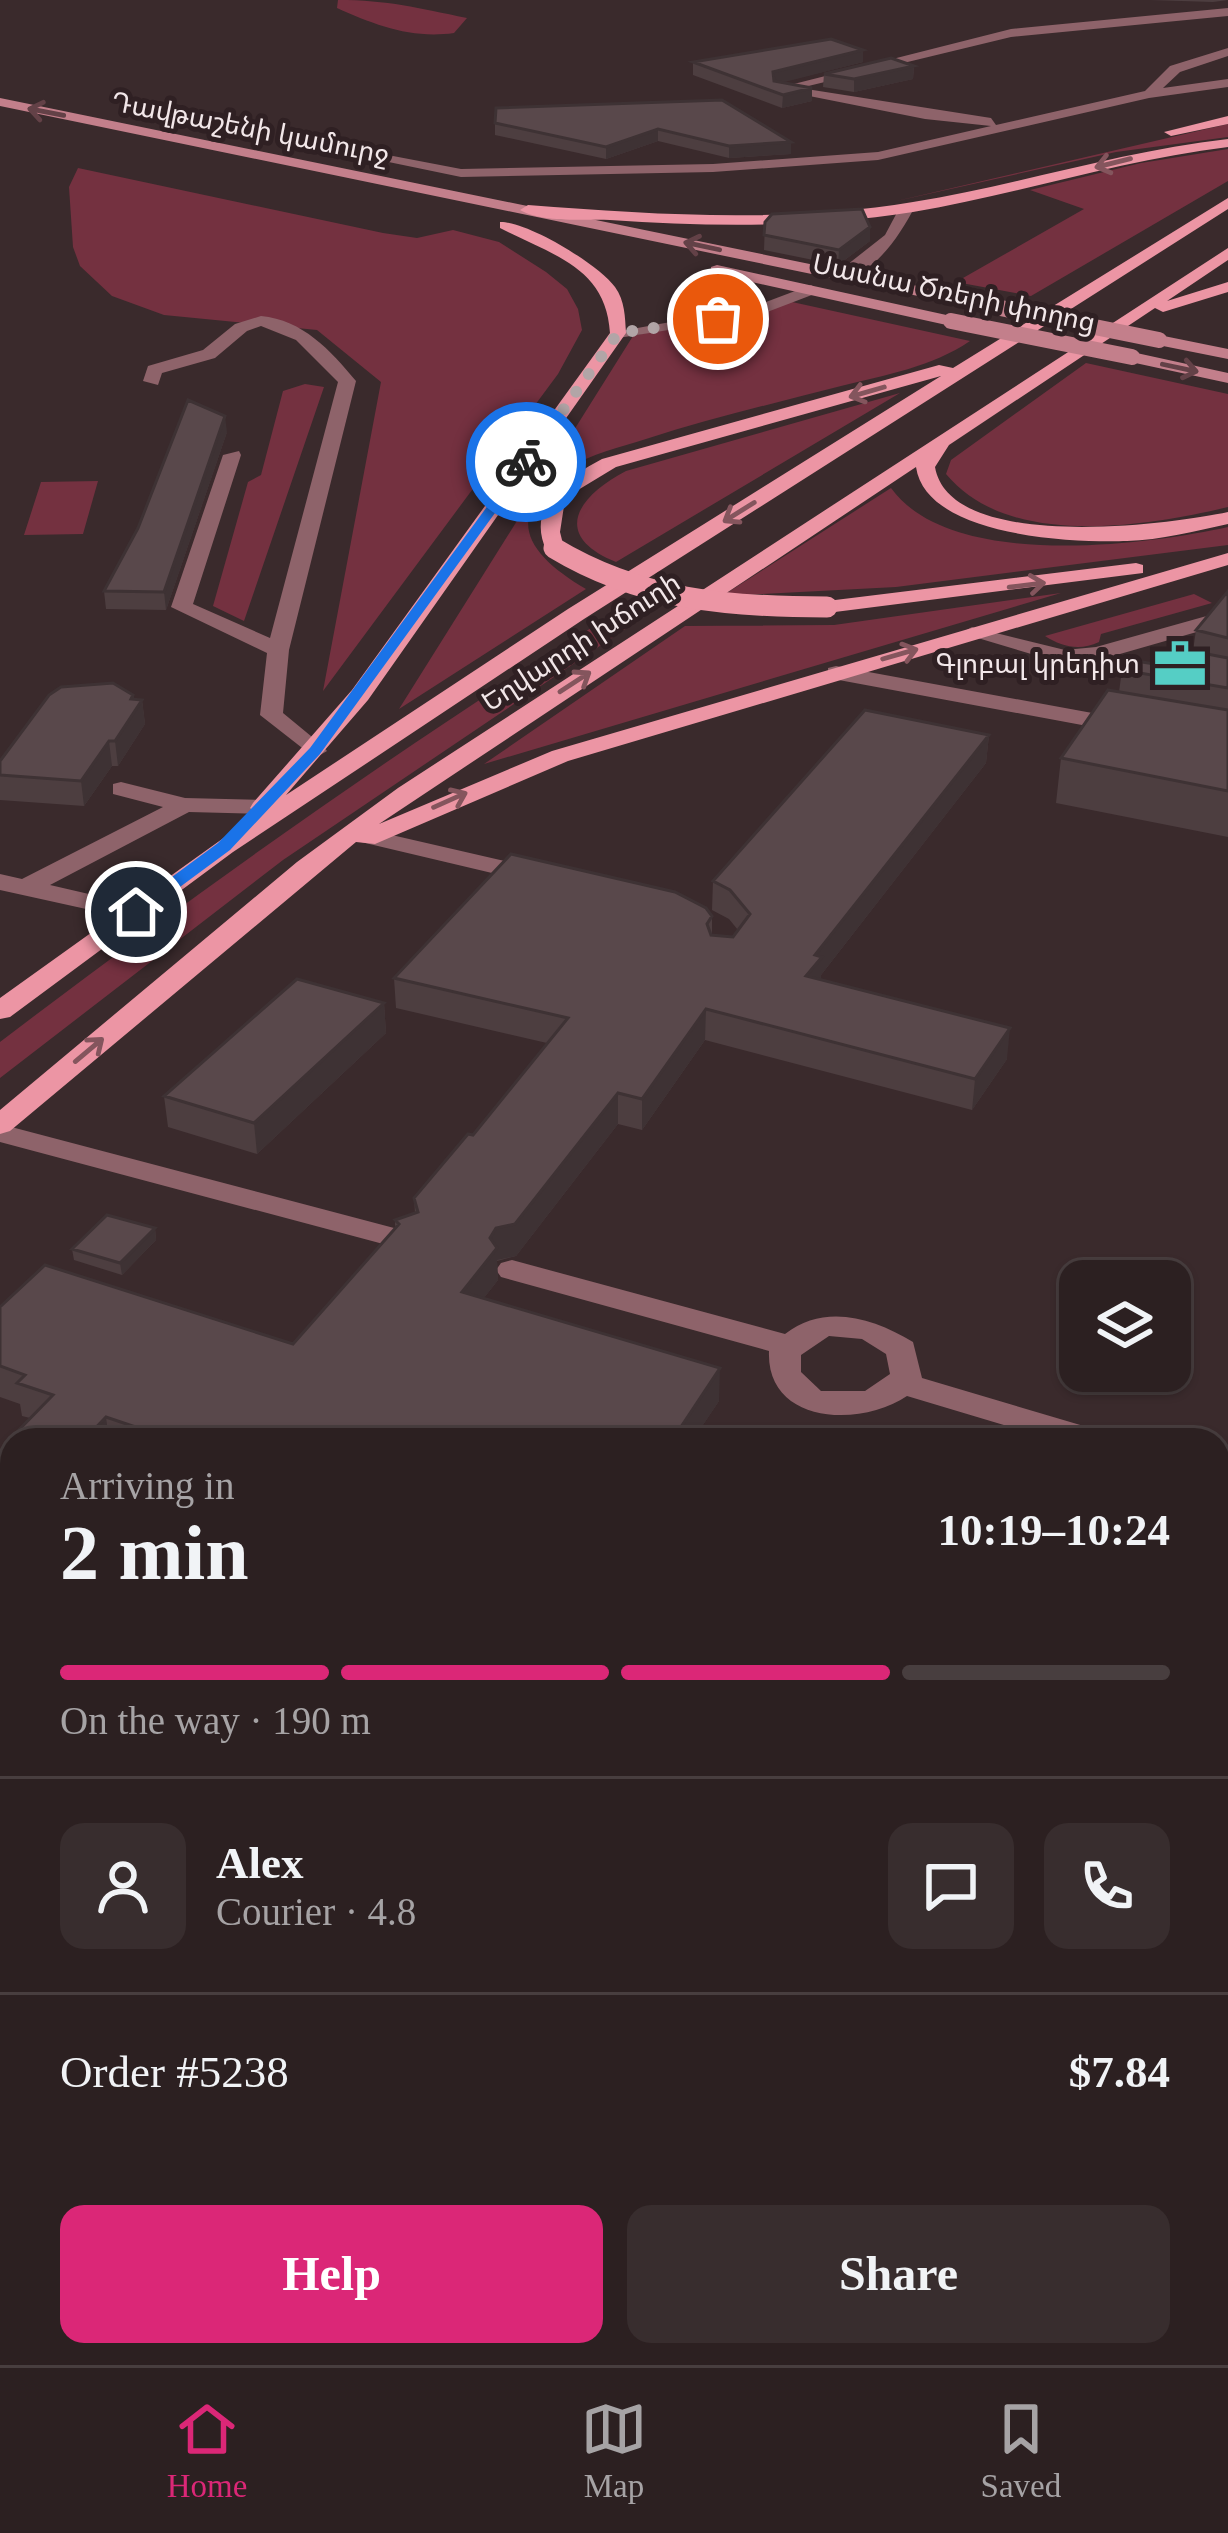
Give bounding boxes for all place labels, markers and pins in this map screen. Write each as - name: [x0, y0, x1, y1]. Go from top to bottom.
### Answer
- pin: [667, 268, 769, 370]
- office icon: Գլոբալ կրեդիտ: [1151, 635, 1209, 693]
- place label: Գլոբալ կրեդիտ: [935, 649, 1140, 680]
- pin: [85, 861, 187, 963]

